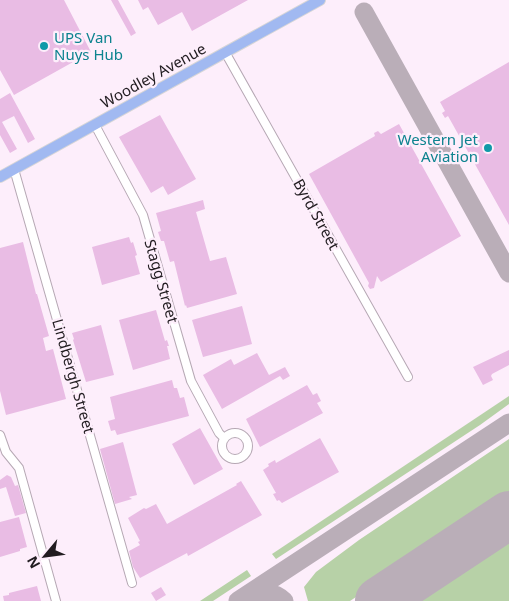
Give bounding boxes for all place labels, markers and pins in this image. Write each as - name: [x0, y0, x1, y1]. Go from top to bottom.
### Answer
- place label: UPS Van Nuys Hub: [54, 27, 123, 64]
- marker: UPS Van Nuys Hub: [38, 40, 50, 52]
- place label: Western Jet Aviation: [397, 129, 479, 166]
- marker: Western Jet Aviation: [482, 142, 494, 154]

